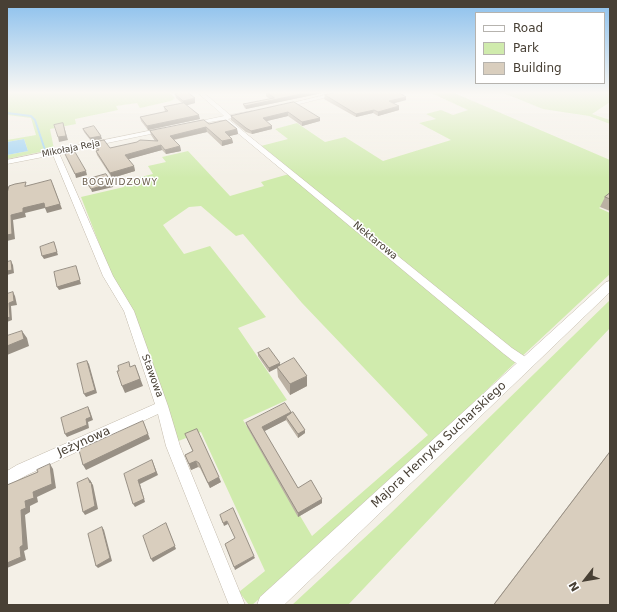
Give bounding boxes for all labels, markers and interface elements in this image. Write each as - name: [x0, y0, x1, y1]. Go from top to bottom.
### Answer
- legend: [475, 12, 605, 84]
- text: Road: [513, 21, 543, 35]
- text: Park: [513, 41, 539, 55]
- text: Building: [513, 61, 562, 75]
- street label: Mikołaja Reja: [41, 138, 101, 160]
- district label: BOGWIDZOWY: [82, 178, 158, 188]
- street label: Nektarowa: [350, 219, 400, 263]
- street label: Stawowa: [139, 353, 165, 399]
- street label: Majora Henryka Sucharskiego: [369, 379, 509, 511]
- street label: Jeżynowa: [55, 424, 113, 460]
- north arrow: [565, 560, 605, 600]
- text: N: [566, 579, 582, 594]

